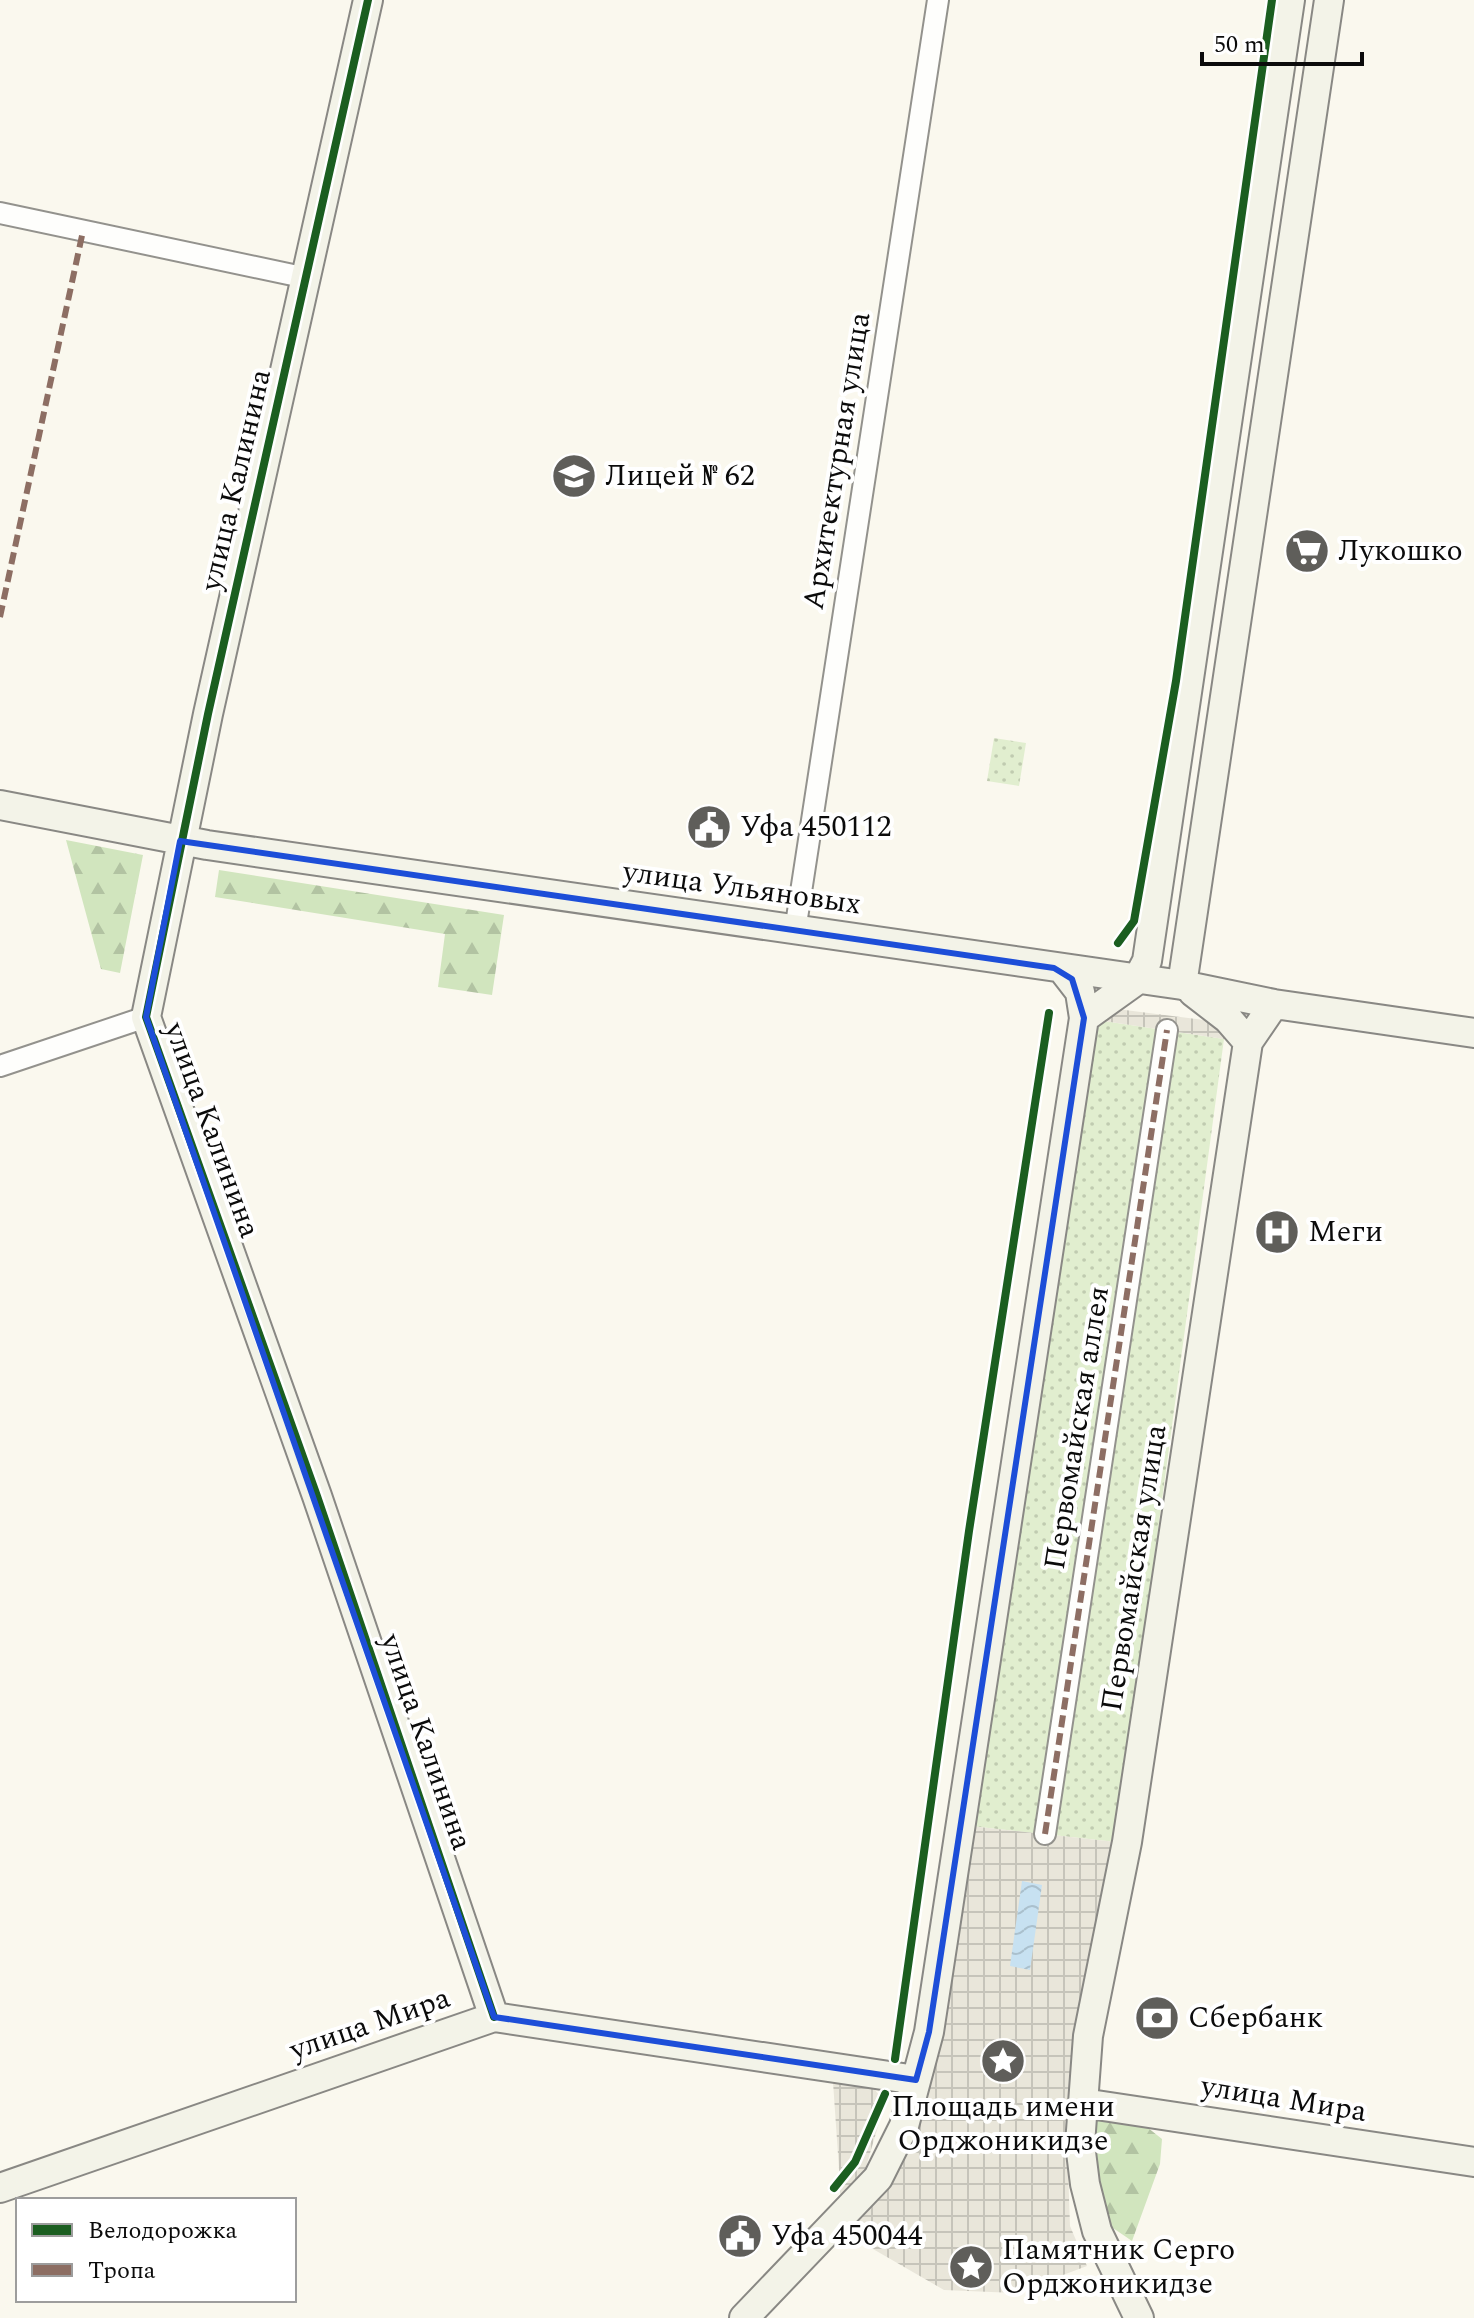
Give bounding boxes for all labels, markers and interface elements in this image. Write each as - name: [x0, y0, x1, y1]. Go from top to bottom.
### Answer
- scale bar: [1202, 16, 1362, 66]
- text: 50 m: [1214, 27, 1265, 63]
- street label: Архитектурная улица: [791, 308, 883, 613]
- street label: улица Калинина: [188, 364, 284, 596]
- school or university icon: Лицей № 62: [550, 452, 598, 500]
- place label: Лицей № 62: [605, 453, 755, 499]
- supermarket icon: Лукошко: [1283, 527, 1331, 575]
- place label: Лукошко: [1338, 528, 1463, 574]
- public building icon: Уфа 450112: [685, 803, 733, 851]
- place label: Уфа 450112: [740, 804, 891, 850]
- street label: улица Ульяновых: [619, 848, 864, 927]
- street label: улица Калинина: [151, 1015, 272, 1245]
- hospital icon: Меги: [1253, 1208, 1301, 1256]
- place label: Меги: [1308, 1209, 1383, 1255]
- street label: Первомайская аллея: [1032, 1283, 1122, 1573]
- street label: Первомайская улица: [1089, 1421, 1179, 1715]
- street label: улица Калинина: [367, 1627, 485, 1857]
- street label: улица Мира: [283, 1975, 457, 2073]
- bank icon: Сбербанк: [1133, 1994, 1181, 2042]
- place label: Сбербанк: [1188, 1995, 1323, 2041]
- place icon: Площадь имени Орджоникидзе: [979, 2037, 1027, 2085]
- street label: улица Мира: [1197, 2063, 1370, 2135]
- place label: Площадь имени Орджоникидзе: [891, 2084, 1115, 2164]
- legend: [16, 2198, 296, 2302]
- public building icon: Уфа 450044: [716, 2212, 764, 2260]
- text: Велодорожка: [88, 2213, 238, 2249]
- place label: Уфа 450044: [771, 2213, 922, 2259]
- place label: Памятник Серго Орджоникидзе: [1002, 2227, 1235, 2307]
- place icon: Памятник Серго Орджоникидзе: [947, 2243, 995, 2291]
- text: Тропа: [88, 2253, 156, 2289]

